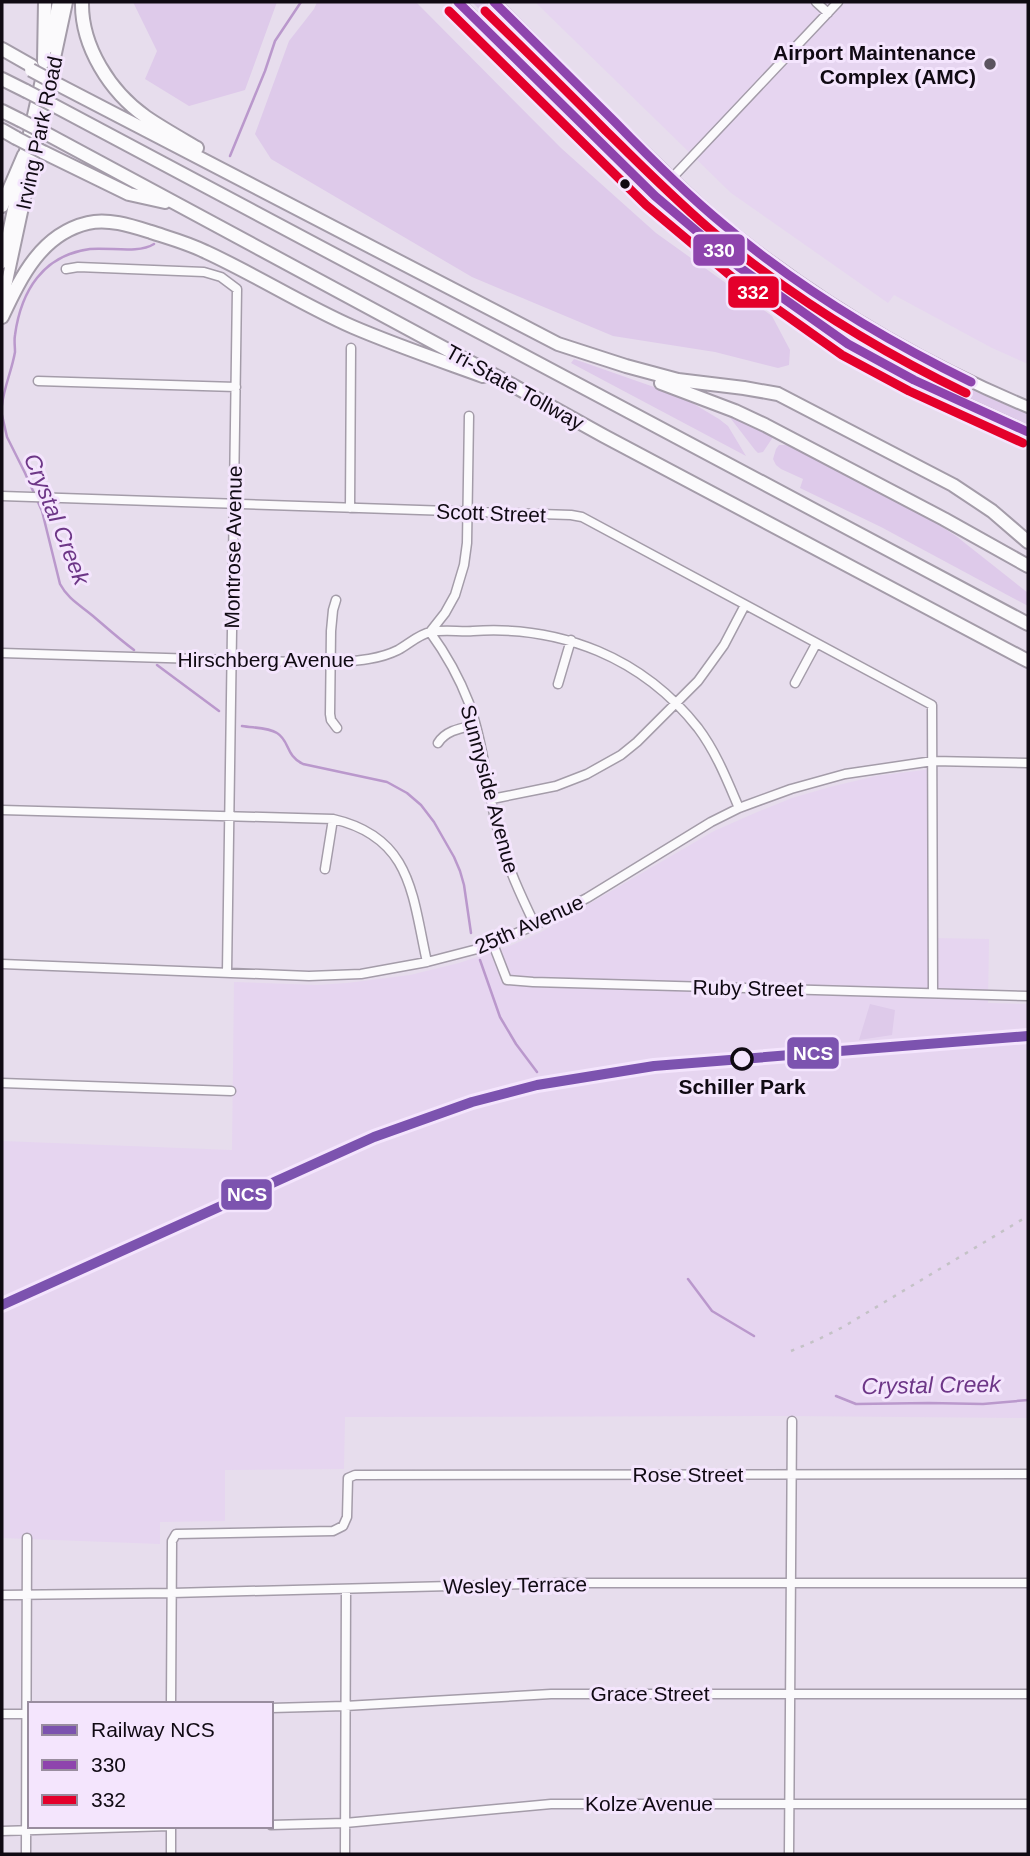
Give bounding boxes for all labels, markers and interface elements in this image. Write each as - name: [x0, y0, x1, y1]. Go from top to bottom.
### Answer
- place label: Airport Maintenance Complex (AMC): [773, 41, 976, 88]
- street label: Irving Park Road: [11, 54, 67, 212]
- marker: Airport Maintenance Complex (AMC): [982, 56, 998, 72]
- unlabelled marker: [618, 177, 632, 191]
- line badge: 330: [692, 233, 746, 267]
- text: 330: [703, 240, 735, 261]
- line badge: 332: [727, 275, 780, 309]
- text: 332: [737, 282, 769, 303]
- street label: Tri-State Tollway: [442, 340, 588, 435]
- water label: Crystal Creek: [19, 450, 96, 590]
- street label: Montrose Avenue: [220, 465, 246, 629]
- street label: Scott Street: [436, 500, 546, 526]
- street label: Hirschberg Avenue: [177, 648, 355, 671]
- street label: Sunnyside Avenue: [456, 702, 524, 876]
- street label: 25th Avenue: [471, 890, 587, 958]
- street label: Ruby Street: [692, 976, 804, 1000]
- line badge: NCS: [786, 1036, 840, 1070]
- text: NCS: [793, 1043, 833, 1064]
- marker: Schiller Park: [731, 1048, 753, 1070]
- place label: Schiller Park: [678, 1075, 806, 1098]
- line badge: NCS: [220, 1178, 273, 1211]
- text: NCS: [227, 1184, 267, 1205]
- water label: Crystal Creek: [861, 1371, 1002, 1399]
- street label: Rose Street: [633, 1463, 744, 1486]
- street label: Wesley Terrace: [443, 1572, 587, 1598]
- street label: Grace Street: [590, 1682, 710, 1705]
- legend: [28, 1702, 273, 1828]
- text: Railway NCS: [91, 1718, 215, 1741]
- text: 330: [91, 1753, 126, 1776]
- text: 332: [91, 1788, 126, 1811]
- street label: Kolze Avenue: [585, 1792, 713, 1815]

